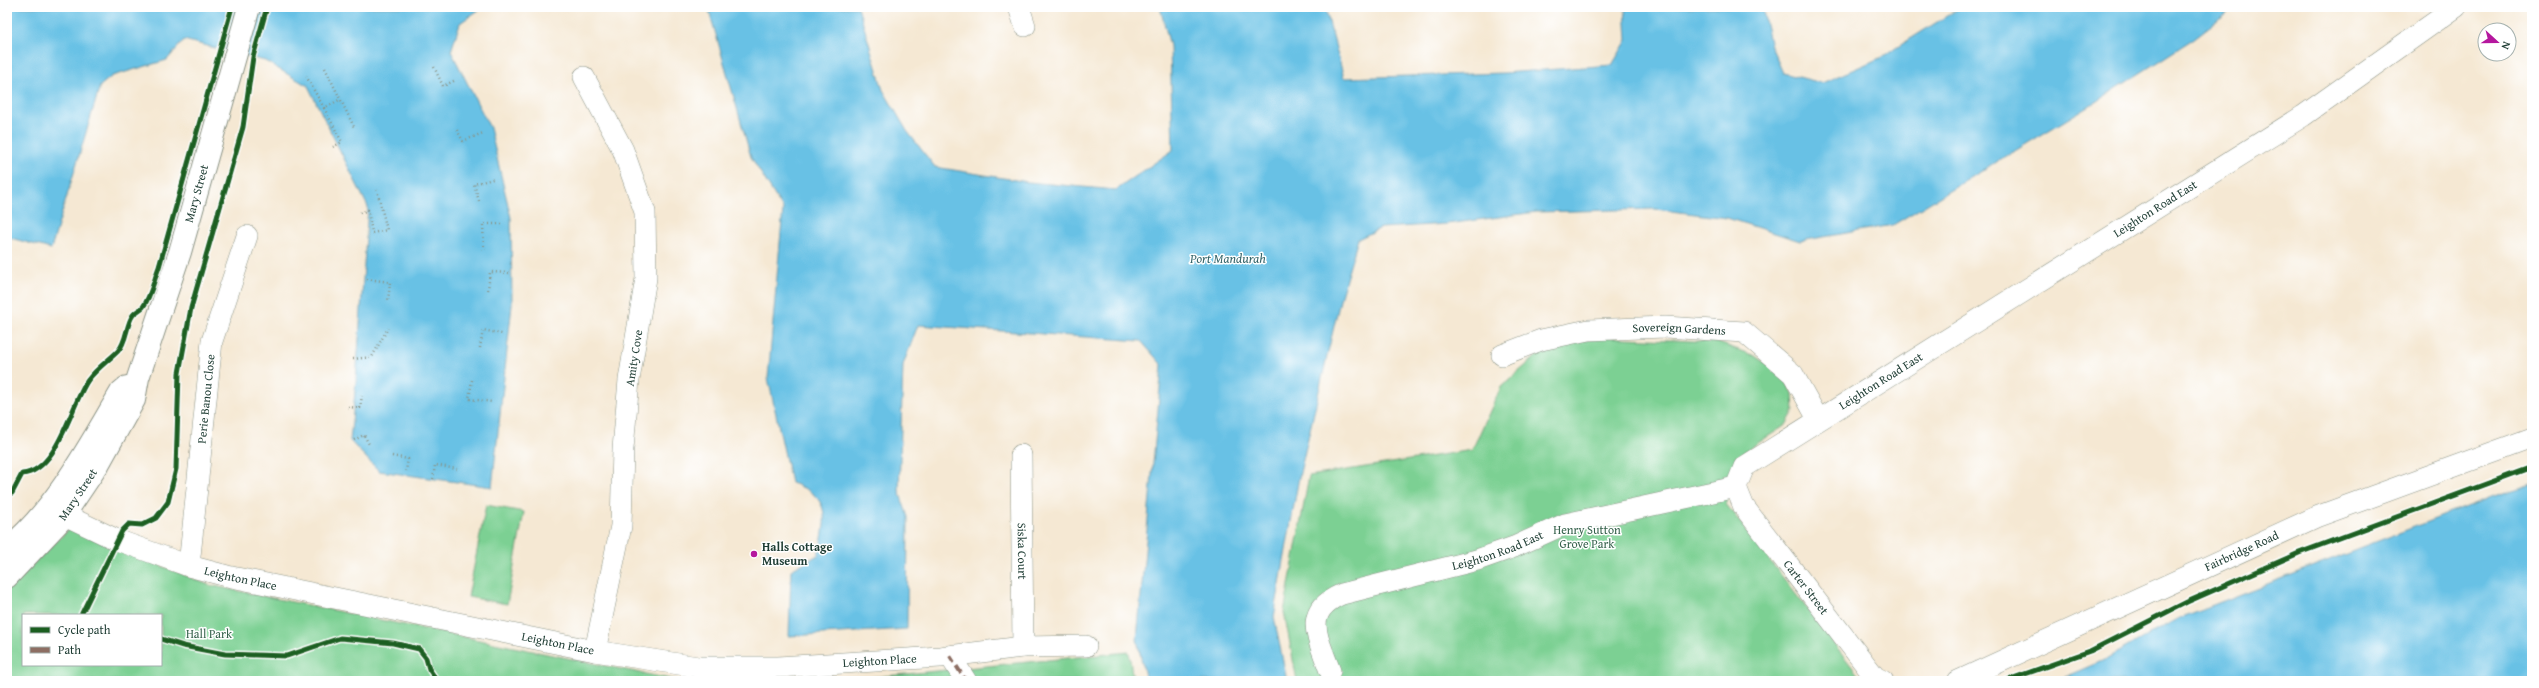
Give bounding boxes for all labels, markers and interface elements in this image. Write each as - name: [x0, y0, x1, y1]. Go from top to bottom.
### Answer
- north arrow: [2477, 22, 2517, 62]
- text: N: [2497, 39, 2515, 52]
- street label: Mary Street: [180, 162, 212, 224]
- street label: Leighton Road East: [2110, 175, 2201, 241]
- water label: Port Mandurah: [1189, 249, 1266, 268]
- street label: Sovereign Gardens: [1632, 318, 1726, 339]
- street label: Amity Cove: [621, 328, 646, 387]
- street label: Leighton Road East: [1835, 348, 1926, 413]
- street label: Perie Banou Close: [193, 353, 219, 444]
- street label: Mary Street: [54, 464, 101, 524]
- park label: Henry Sutton Grove Park: [1553, 521, 1621, 552]
- street label: Siska Court: [1014, 523, 1031, 580]
- street label: Leighton Road East: [1450, 526, 1546, 574]
- street label: Fairbridge Road: [2202, 526, 2282, 575]
- place label: Halls Cottage Museum: [762, 538, 832, 569]
- marker: Halls Cottage Museum: [749, 549, 759, 559]
- street label: Carter Street: [1780, 556, 1833, 619]
- street label: Leighton Place: [202, 561, 279, 594]
- legend: [22, 614, 162, 666]
- text: Cycle path: [58, 621, 111, 638]
- park label: Hall Park: [186, 625, 233, 642]
- street label: Leighton Place: [520, 627, 596, 659]
- text: Path: [58, 641, 81, 658]
- street label: Leighton Place: [842, 649, 917, 671]

